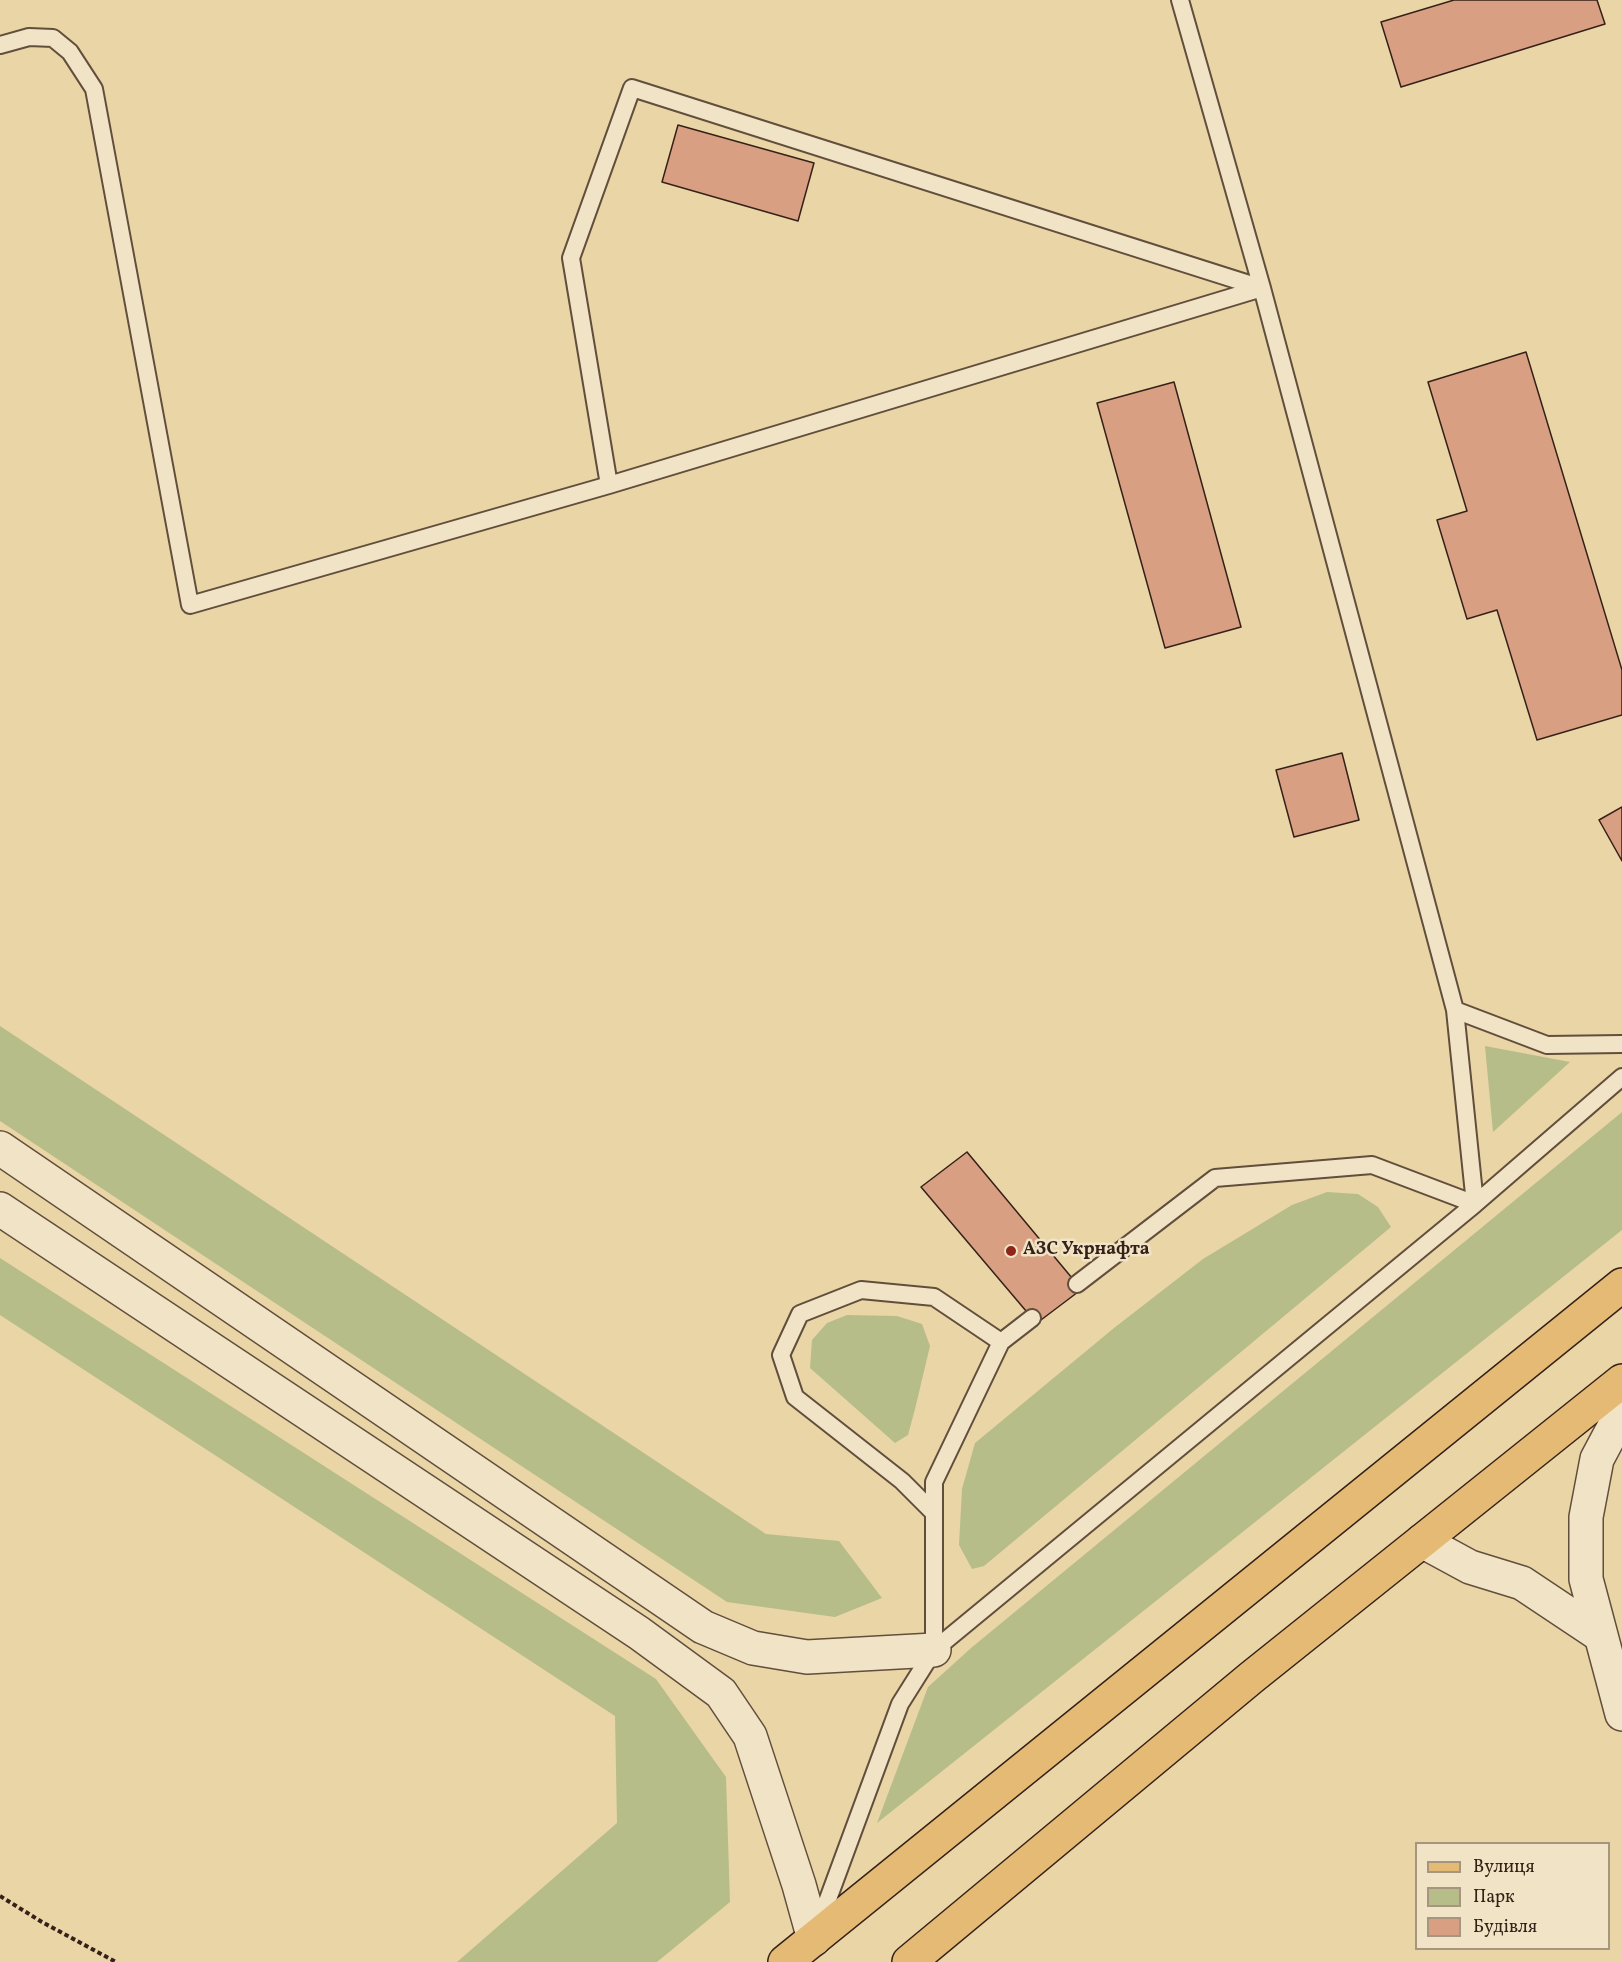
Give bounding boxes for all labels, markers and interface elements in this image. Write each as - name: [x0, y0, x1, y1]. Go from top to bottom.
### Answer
- place label: АЗС Укрнафта: [1023, 1240, 1150, 1262]
- marker: АЗС Укрнафта: [1004, 1244, 1018, 1258]
- legend: [1415, 1842, 1610, 1950]
- text: Вулиця: [1473, 1855, 1535, 1880]
- text: Парк: [1473, 1885, 1515, 1910]
- text: Будівля: [1473, 1915, 1537, 1940]

